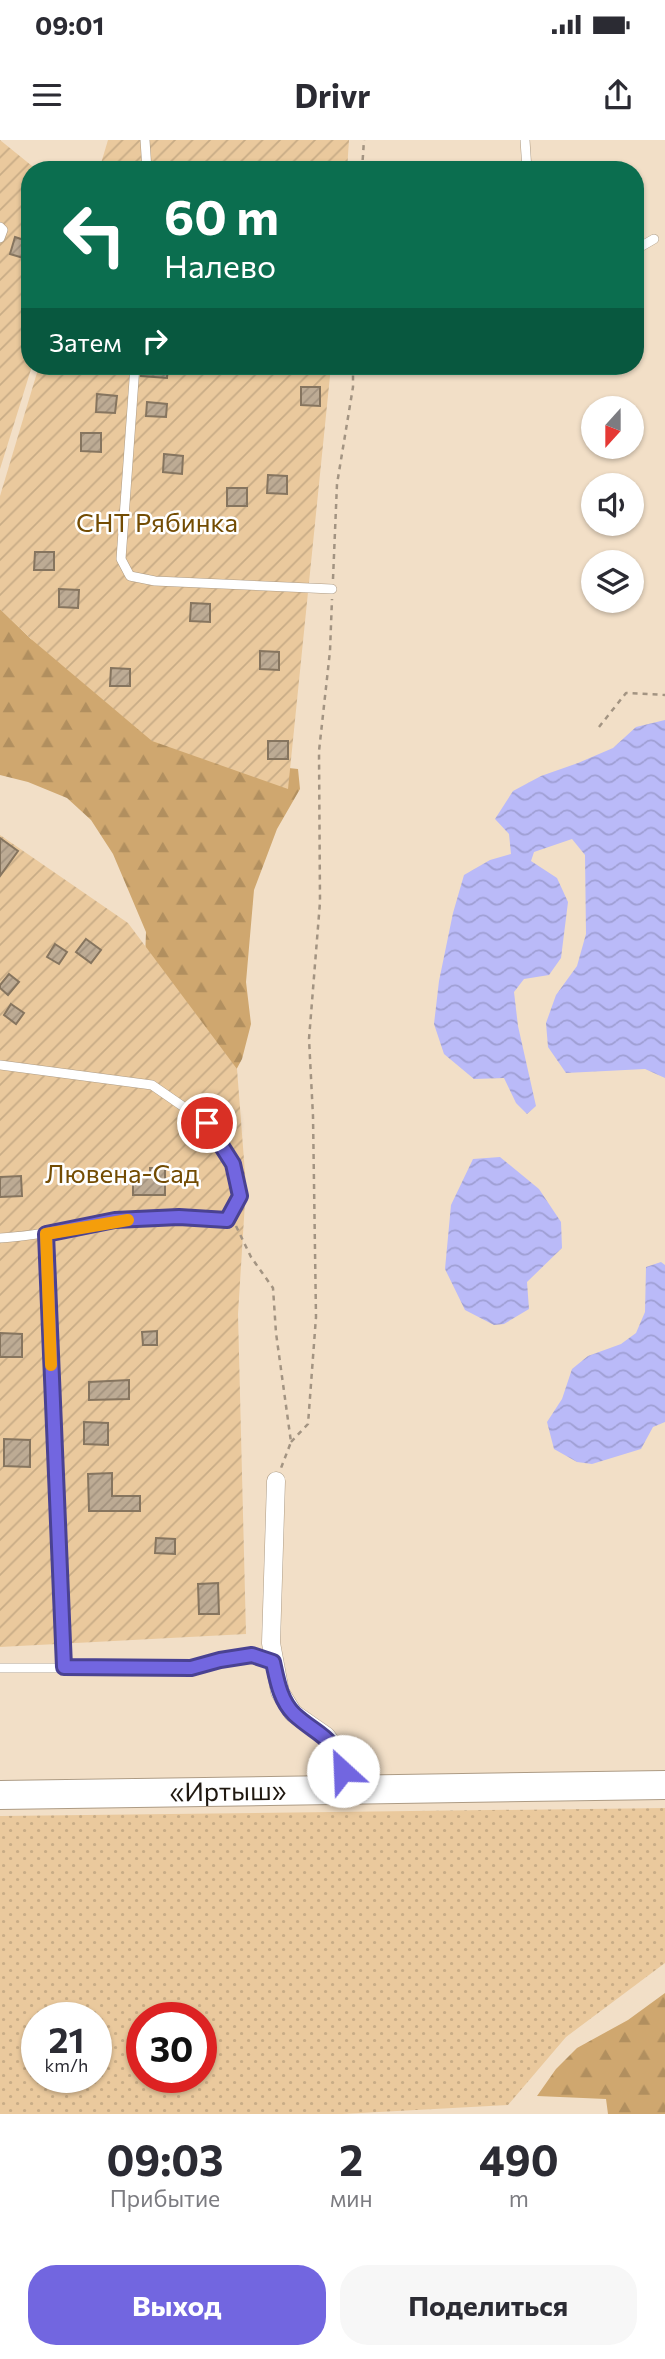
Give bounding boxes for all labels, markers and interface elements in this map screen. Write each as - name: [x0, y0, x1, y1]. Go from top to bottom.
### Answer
- text: 09:01: [35, 9, 104, 40]
- text: Drivr: [294, 75, 371, 115]
- icon: menu: [28, 76, 66, 114]
- icon: share: [599, 76, 637, 114]
- text: 60 m: [164, 185, 279, 245]
- icon: left: [49, 189, 140, 280]
- text: Налево: [164, 245, 276, 285]
- icon: right: [136, 322, 174, 360]
- text: Затем: [49, 326, 122, 357]
- north arrow: [581, 396, 644, 458]
- map controls: [581, 396, 644, 613]
- button: sound: [581, 473, 644, 536]
- park label: СНТ Рябинка: [76, 506, 238, 537]
- button: layers: [581, 550, 644, 613]
- pin: [177, 1093, 237, 1153]
- icon: arrive: [188, 1104, 226, 1142]
- park label: Лювена-Сад: [45, 1157, 199, 1188]
- position arrow: [306, 1734, 380, 1808]
- street label: «Иртыш»: [169, 1774, 287, 1806]
- speed limit sign: 30: [126, 2002, 217, 2093]
- text: 21: [49, 2017, 84, 2060]
- text: km/h: [45, 2054, 88, 2076]
- text: 09:03: [106, 2133, 223, 2185]
- text: 2: [339, 2133, 363, 2185]
- text: 490: [479, 2133, 559, 2185]
- text: Прибытие: [110, 2184, 220, 2212]
- text: мин: [330, 2184, 373, 2212]
- text: m: [509, 2184, 529, 2212]
- button: Выход: [28, 2265, 326, 2345]
- button: Поделиться: [340, 2265, 637, 2345]

